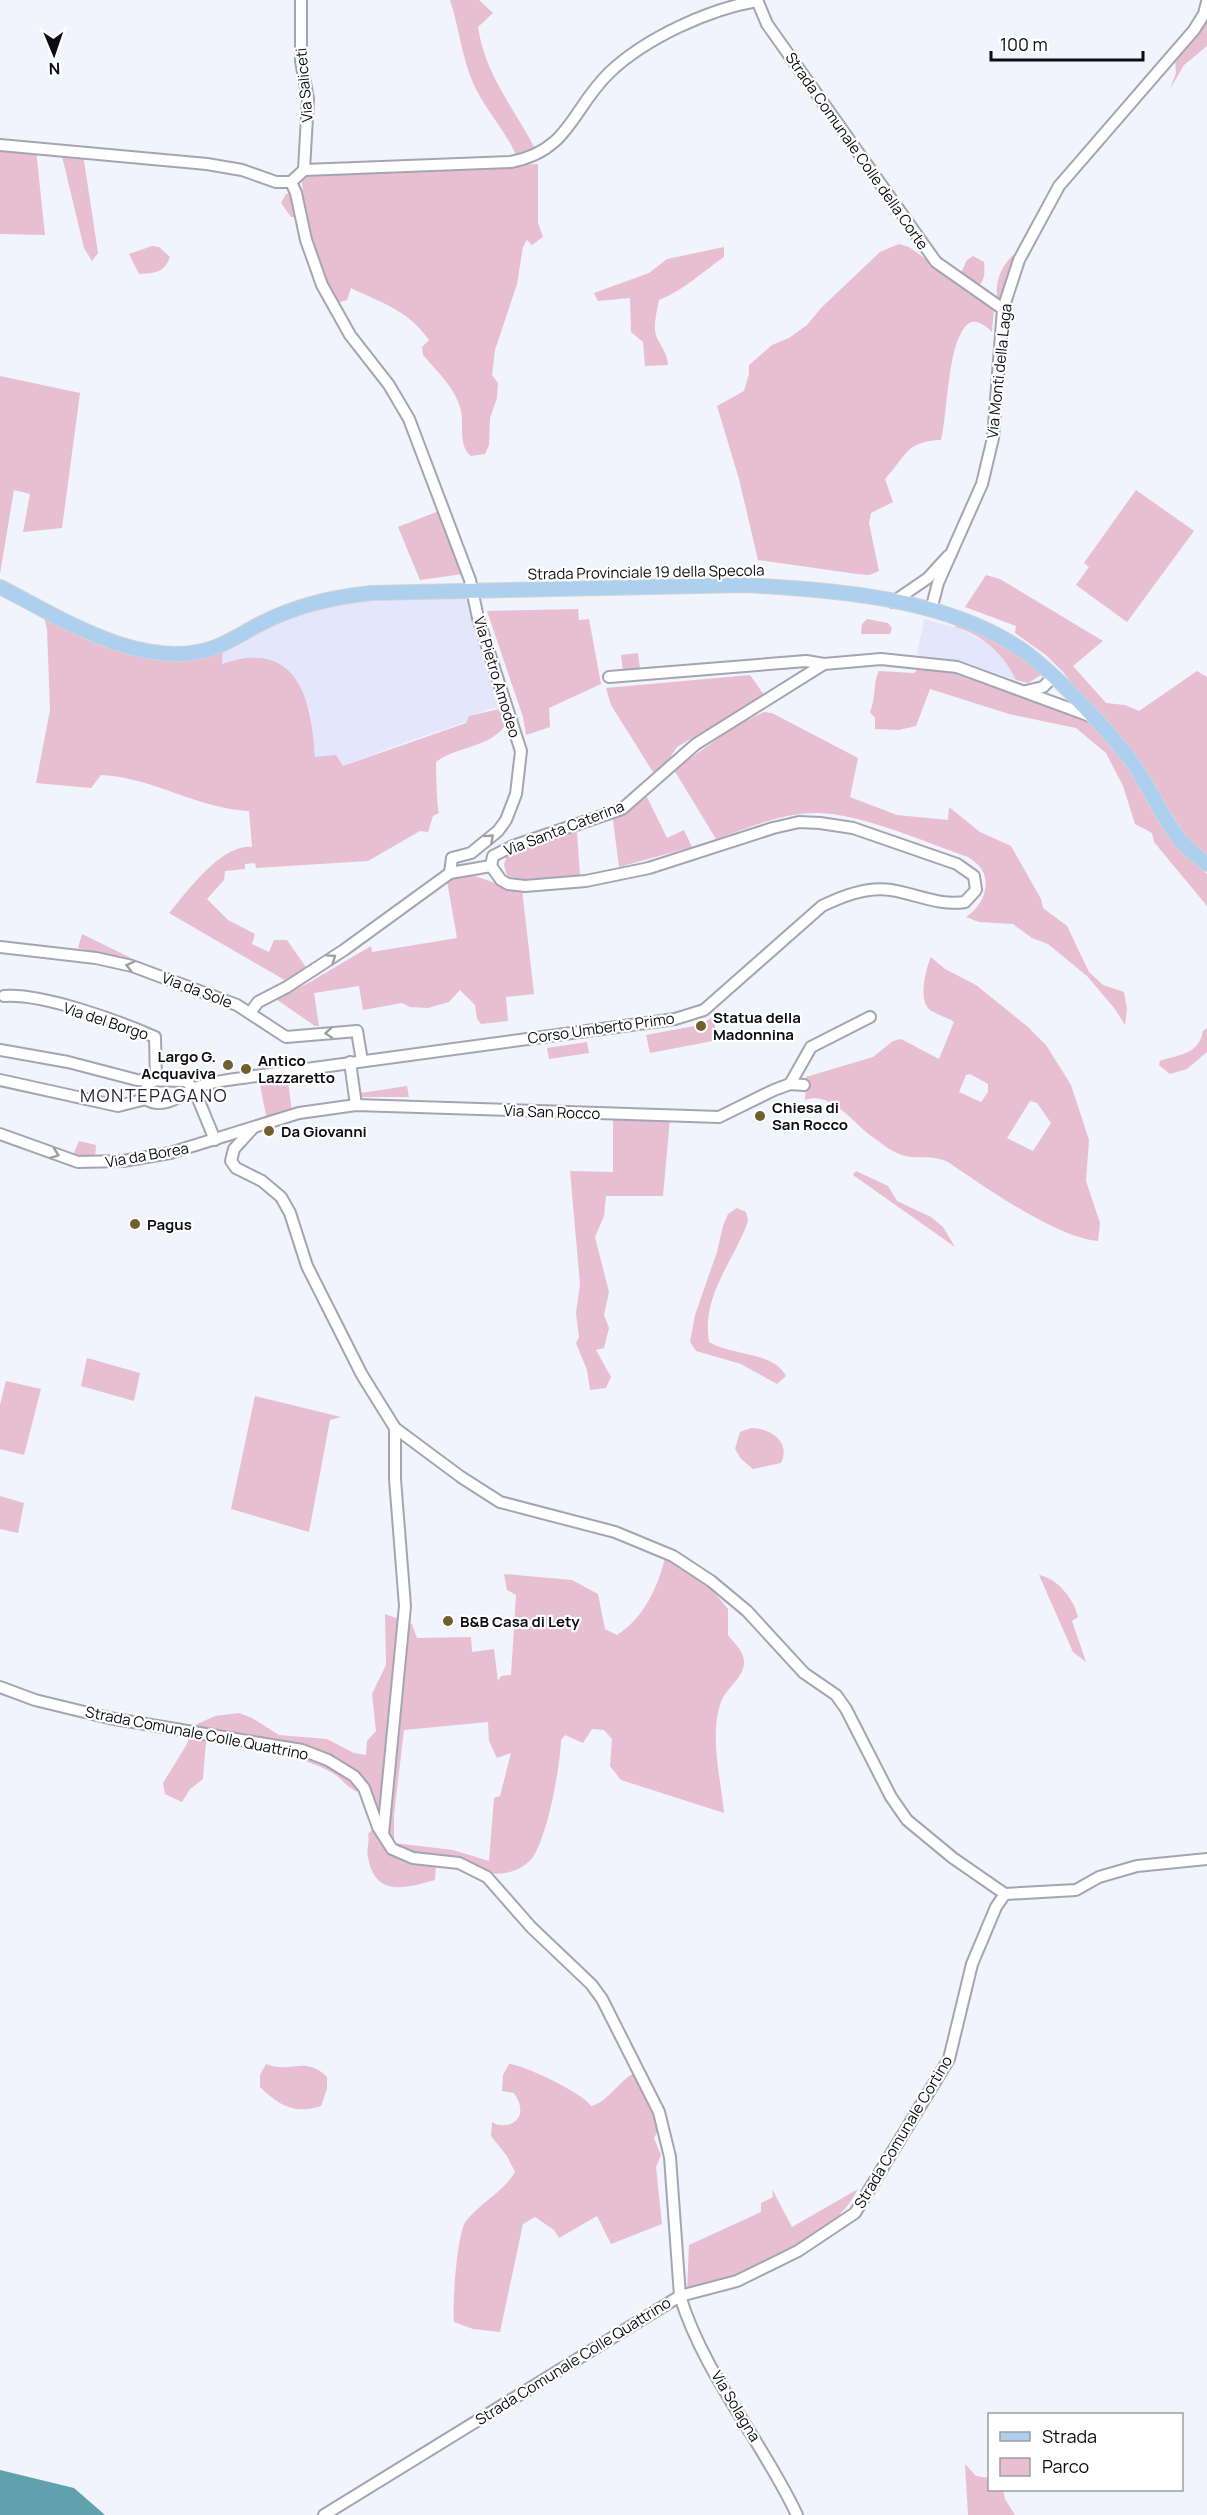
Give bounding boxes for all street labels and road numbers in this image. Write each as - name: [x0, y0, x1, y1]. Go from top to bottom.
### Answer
- street label: Via Saliceti: [290, 47, 318, 123]
- street label: Strada Comunale Colle della Corte: [781, 48, 934, 254]
- street label: Via Monti della Laga: [981, 302, 1017, 440]
- street label: Strada Provinciale 19 della Specola: [527, 559, 765, 585]
- street label: Via Pietro Amodeo: [469, 614, 525, 740]
- street label: Via Santa Caterina: [501, 795, 627, 861]
- street label: Via da Sole: [159, 967, 236, 1013]
- street label: Via del Borgo: [61, 997, 152, 1045]
- street label: Corso Umberto Primo: [526, 1007, 676, 1049]
- street label: Via San Rocco: [503, 1100, 601, 1124]
- street label: Via da Borea: [104, 1137, 190, 1173]
- street label: Strada Comunale Colle Quattrino: [84, 1701, 310, 1765]
- street label: Strada Comunale Cortino: [849, 2052, 957, 2212]
- street label: Strada Comunale Colle Quattrino: [471, 2292, 675, 2430]
- street label: Via Solagna: [706, 2366, 766, 2446]

